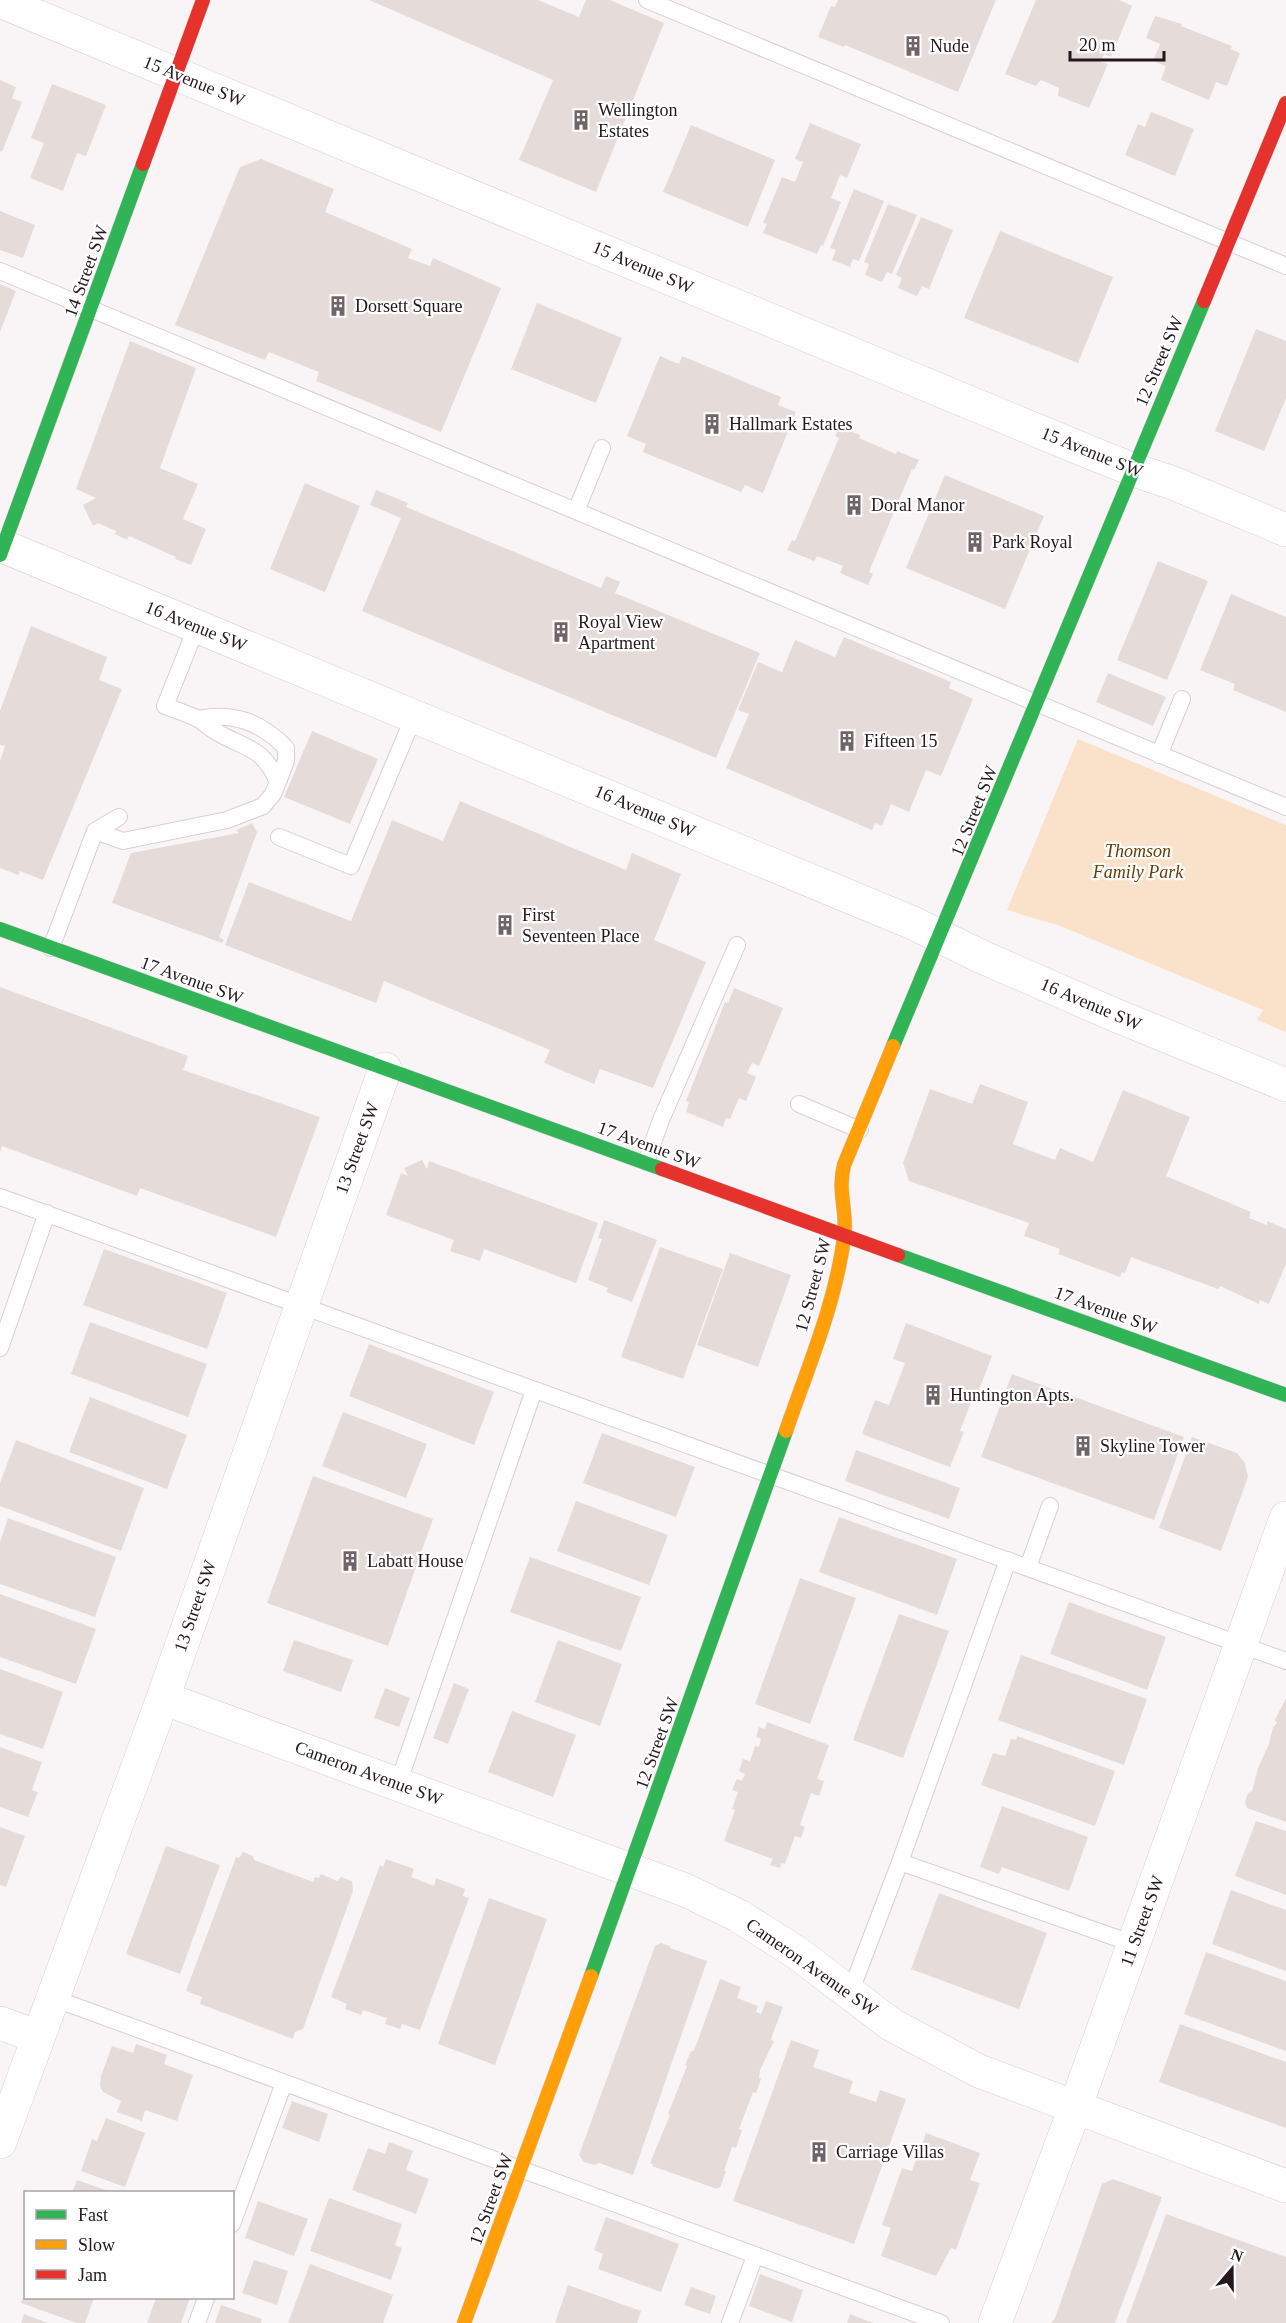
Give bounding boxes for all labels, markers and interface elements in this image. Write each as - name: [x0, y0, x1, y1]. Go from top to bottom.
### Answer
- scale bar: [1070, 24, 1164, 62]
- building icon: Nude: [901, 34, 925, 58]
- text: 20 m: [1079, 35, 1116, 55]
- place label: Nude: [930, 36, 969, 56]
- street label: 15 Avenue SW: [140, 52, 248, 110]
- place label: Wellington Estates: [598, 100, 678, 141]
- building icon: Wellington Estates: [569, 108, 593, 132]
- street label: 14 Street SW: [60, 222, 112, 320]
- street label: 15 Avenue SW: [590, 237, 696, 297]
- building icon: Dorsett Square: [326, 294, 350, 318]
- place label: Dorsett Square: [355, 296, 462, 316]
- street label: 12 Street SW: [1131, 313, 1187, 409]
- building icon: Hallmark Estates: [700, 412, 724, 436]
- place label: Hallmark Estates: [729, 414, 852, 434]
- street label: 15 Avenue SW: [1038, 423, 1146, 481]
- building icon: Doral Manor: [842, 493, 866, 517]
- place label: Doral Manor: [871, 495, 964, 515]
- building icon: Park Royal: [963, 530, 987, 554]
- place label: Park Royal: [992, 532, 1073, 552]
- street label: 16 Avenue SW: [142, 597, 250, 655]
- place label: Royal View Apartment: [578, 612, 663, 653]
- building icon: Royal View Apartment: [549, 620, 573, 644]
- building icon: Fifteen 15: [835, 729, 859, 753]
- place label: Fifteen 15: [864, 731, 938, 751]
- street label: 12 Street SW: [947, 763, 1001, 859]
- street label: 16 Avenue SW: [592, 781, 698, 841]
- park label: Thomson Family Park: [1092, 841, 1184, 882]
- place label: First Seventeen Place: [522, 905, 639, 946]
- building icon: First Seventeen Place: [493, 913, 517, 937]
- street label: 17 Avenue SW: [138, 952, 246, 1008]
- street label: 16 Avenue SW: [1038, 974, 1144, 1034]
- street label: 13 Street SW: [331, 1099, 383, 1197]
- street label: 17 Avenue SW: [595, 1117, 703, 1173]
- street label: 12 Street SW: [791, 1236, 835, 1334]
- street label: 17 Avenue SW: [1052, 1282, 1160, 1338]
- building icon: Huntington Apts.: [921, 1383, 945, 1407]
- place label: Huntington Apts.: [950, 1385, 1074, 1405]
- building icon: Skyline Tower: [1071, 1434, 1095, 1458]
- place label: Skyline Tower: [1100, 1436, 1205, 1456]
- building icon: Labatt House: [338, 1549, 362, 1573]
- place label: Labatt House: [367, 1551, 463, 1571]
- street label: 13 Street SW: [170, 1557, 220, 1655]
- street label: 12 Street SW: [631, 1694, 683, 1792]
- street label: Cameron Avenue SW: [292, 1737, 446, 1809]
- street label: 11 Street SW: [1116, 1873, 1168, 1969]
- street label: Cameron Avenue SW: [743, 1914, 881, 2020]
- building icon: Carriage Villas: [807, 2140, 831, 2164]
- place label: Carriage Villas: [836, 2142, 944, 2162]
- street label: 12 Street SW: [465, 2150, 517, 2248]
- legend: [24, 2191, 234, 2299]
- text: Fast: [78, 2205, 108, 2225]
- text: Slow: [78, 2235, 115, 2255]
- north arrow: [1202, 2239, 1262, 2299]
- text: N: [1229, 2245, 1246, 2265]
- text: Jam: [78, 2265, 107, 2285]

